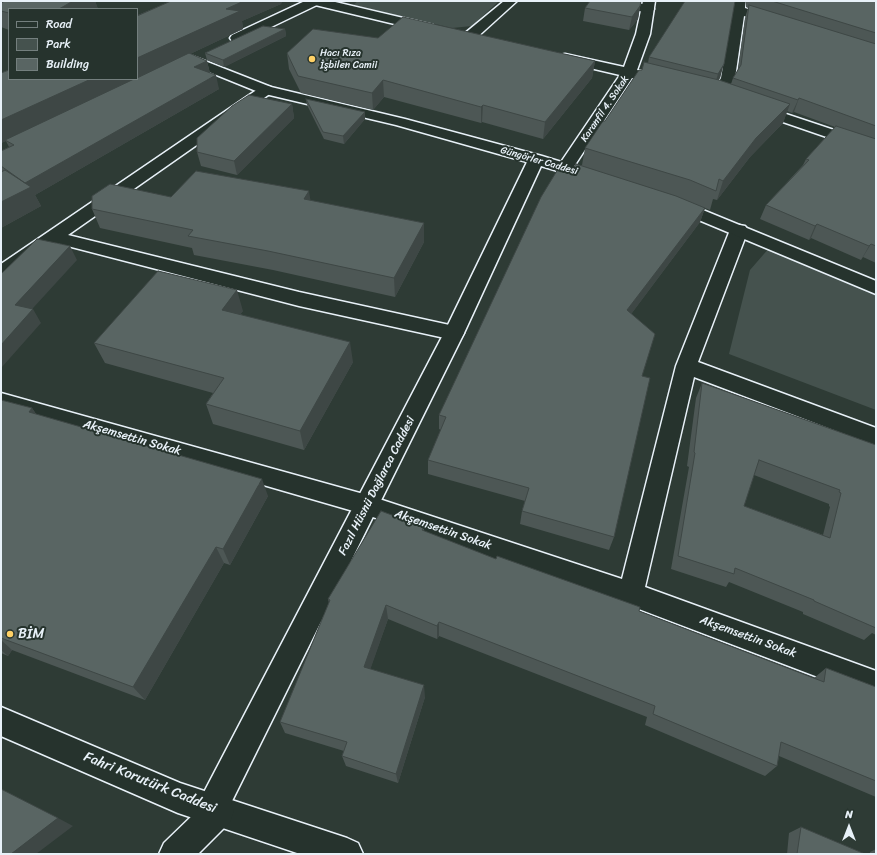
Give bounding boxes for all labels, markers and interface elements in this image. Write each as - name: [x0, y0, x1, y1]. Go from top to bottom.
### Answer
- legend: [8, 8, 138, 80]
- text: Road: [46, 13, 72, 35]
- text: Park: [46, 33, 71, 55]
- place label: Hacı Rıza İşbilen Camii: [320, 47, 377, 70]
- text: Building: [46, 53, 89, 75]
- marker: Hacı Rıza İşbilen Camii: [307, 54, 317, 64]
- street label: Karanfil 4. Sokak: [578, 74, 632, 144]
- street label: Güngörler Caddesi: [499, 144, 579, 178]
- street label: Fazıl Hüsnü Dağlarca Caddesi: [336, 414, 418, 558]
- street label: Akşemsettin Sokak: [81, 417, 183, 459]
- street label: Akşemsettin Sokak: [393, 507, 493, 553]
- street label: Akşemsettin Sokak: [698, 613, 798, 661]
- place label: BİM: [18, 626, 44, 642]
- marker: BİM: [5, 629, 15, 639]
- street label: Fahri Korutürk Caddesi: [81, 749, 219, 817]
- text: N: [845, 805, 853, 824]
- north arrow: [829, 807, 869, 847]

